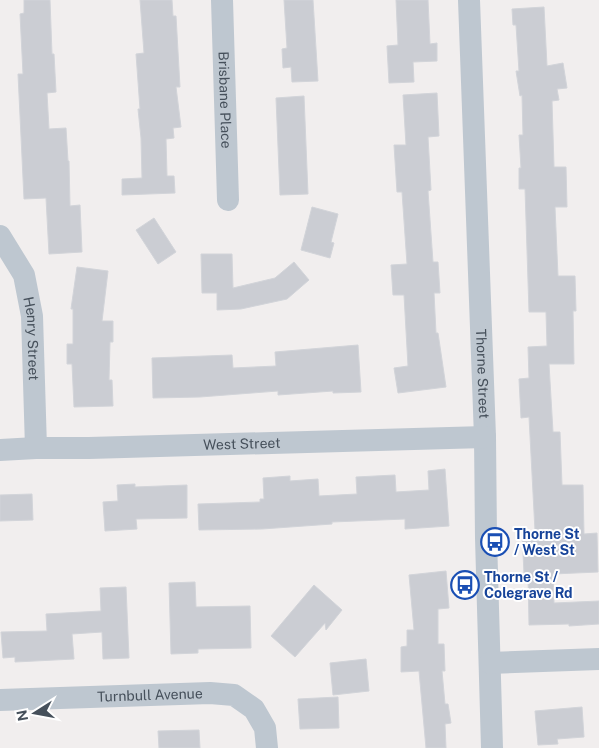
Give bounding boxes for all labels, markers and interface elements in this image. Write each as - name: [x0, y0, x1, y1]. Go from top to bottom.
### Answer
- street label: Brisbane Place: [216, 51, 234, 149]
- street label: Henry Street: [20, 295, 42, 381]
- street label: Thorne Street: [473, 328, 492, 419]
- street label: West Street: [203, 435, 281, 453]
- place label: Thorne St / West St: [514, 526, 580, 558]
- bus stop icon: Thorne St / West St: [480, 527, 510, 557]
- place label: Thorne St / Colegrave Rd: [484, 569, 573, 601]
- bus stop icon: Thorne St / Colegrave Rd: [450, 570, 480, 600]
- street label: Turnbull Avenue: [97, 685, 203, 705]
- north arrow: [10, 688, 60, 738]
- text: N: [13, 709, 31, 722]

